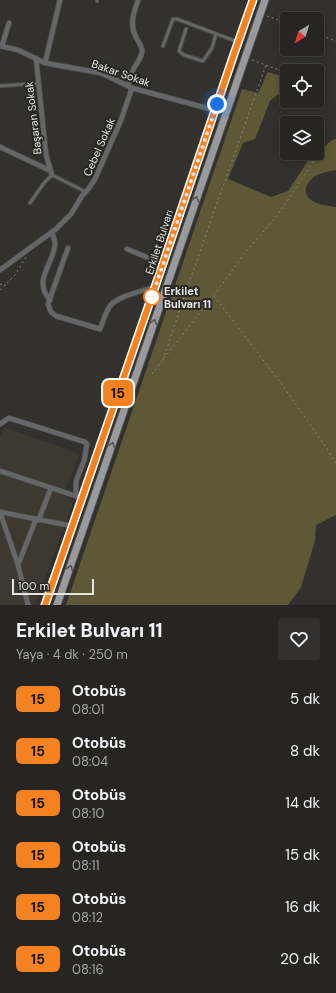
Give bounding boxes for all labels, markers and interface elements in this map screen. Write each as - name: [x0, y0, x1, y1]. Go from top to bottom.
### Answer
- north arrow: [280, 12, 324, 56]
- map controls: [280, 12, 324, 160]
- street label: Bakar Sokak: [90, 56, 153, 90]
- button: locate: [280, 64, 324, 108]
- street label: Başaran Sokak: [22, 80, 44, 155]
- your location: [207, 94, 227, 114]
- street label: Cebel Sokak: [80, 115, 118, 178]
- button: layers: [280, 116, 324, 160]
- one-way arrow: [192, 196, 200, 203]
- street label: Erkilet Bulvarı: [142, 208, 176, 276]
- place label: Erkilet Bulvarı 11: [164, 284, 211, 311]
- marker: Erkilet Bulvarı 11: [143, 288, 161, 306]
- one-way arrow: [150, 319, 158, 326]
- line badge: 15: [100, 380, 136, 406]
- text: 15: [111, 384, 125, 402]
- one-way arrow: [107, 442, 116, 449]
- one-way arrow: [65, 565, 74, 572]
- scale bar: [12, 577, 94, 596]
- text: 100 m: [18, 579, 49, 593]
- text: Erkilet Bulvarı 11: [16, 618, 162, 643]
- button: heart: [278, 618, 320, 660]
- text: Yaya · 4 dk · 250 m: [16, 646, 128, 663]
- text: Otobüs: [72, 681, 126, 701]
- text: 5 dk: [290, 689, 320, 709]
- text: 15: [31, 690, 45, 708]
- text: 08:01: [72, 701, 104, 718]
- text: Otobüs: [72, 733, 126, 753]
- text: 8 dk: [290, 741, 320, 761]
- text: 15: [31, 742, 45, 760]
- text: 08:04: [72, 753, 108, 770]
- text: Otobüs: [72, 785, 126, 805]
- text: 14 dk: [285, 793, 320, 813]
- text: 15: [31, 794, 45, 812]
- text: 08:10: [72, 805, 104, 822]
- text: Otobüs: [72, 837, 126, 857]
- text: 15 dk: [285, 845, 320, 865]
- text: 15: [31, 846, 45, 864]
- text: 08:11: [72, 857, 100, 874]
- text: Otobüs: [72, 889, 126, 909]
- text: 16 dk: [285, 897, 320, 917]
- text: 15: [31, 898, 45, 916]
- text: 08:12: [72, 909, 103, 926]
- text: Otobüs: [72, 941, 126, 961]
- text: 20 dk: [280, 949, 320, 969]
- text: 15: [31, 950, 45, 968]
- text: 08:16: [72, 961, 104, 978]

